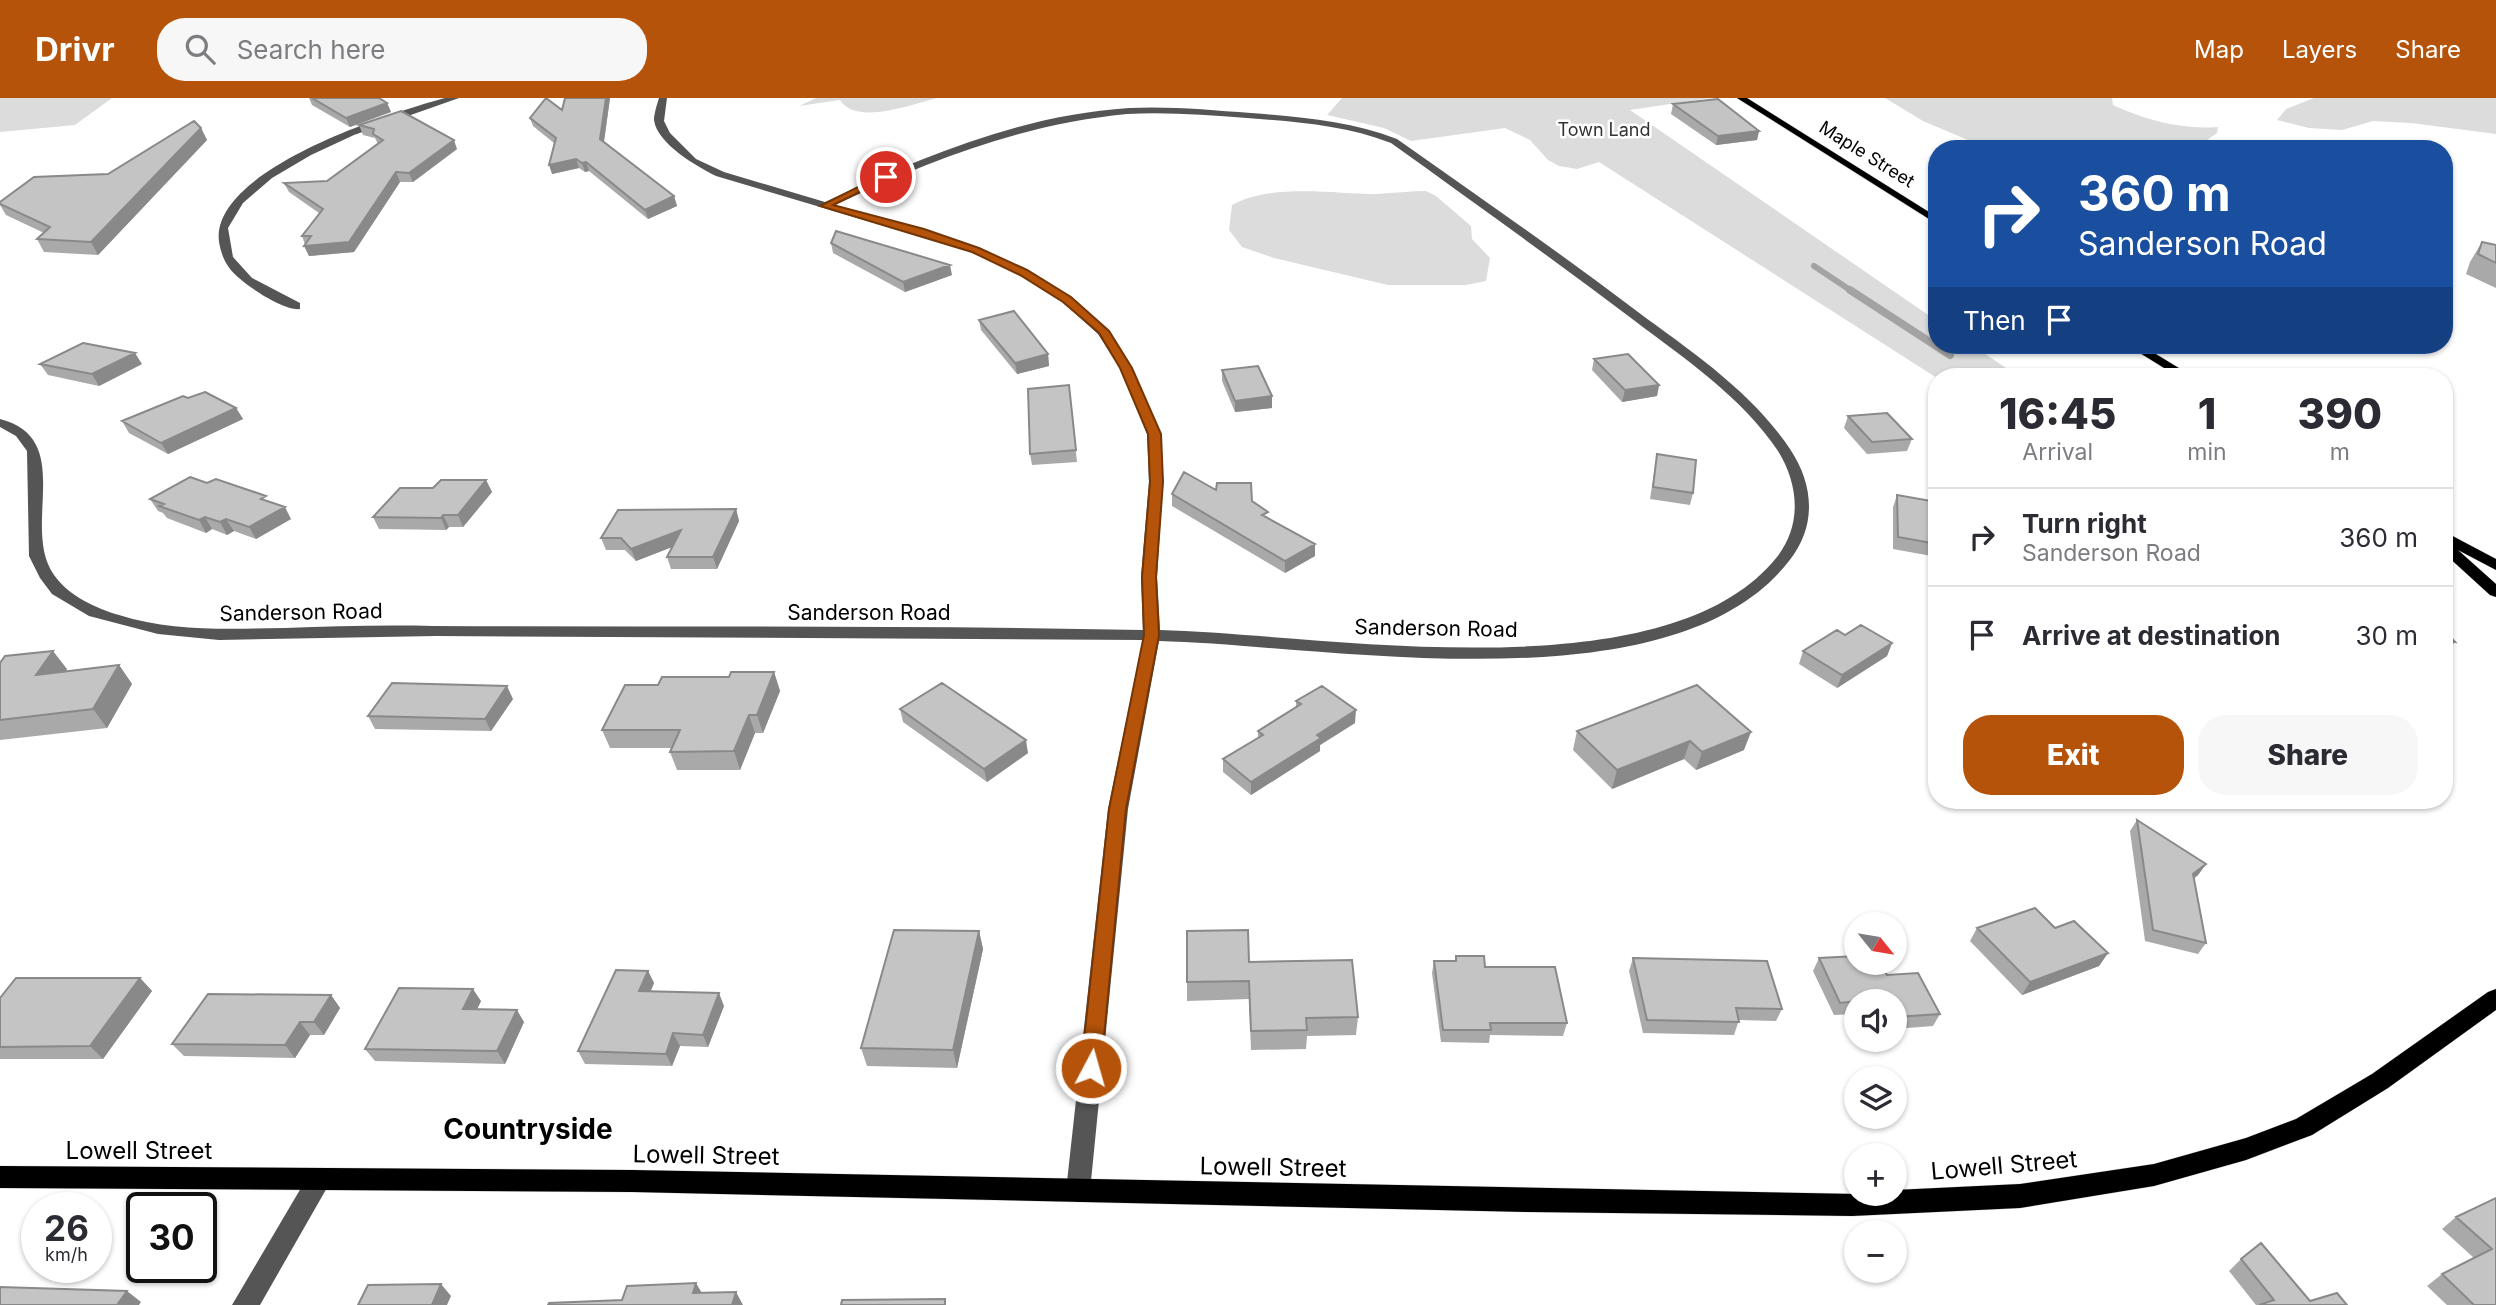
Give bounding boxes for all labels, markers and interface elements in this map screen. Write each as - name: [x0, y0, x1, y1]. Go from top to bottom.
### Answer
- search box: [157, 18, 647, 81]
- text: Drivr: [35, 29, 115, 69]
- icon: search: [181, 30, 219, 68]
- text: Search here: [237, 34, 385, 65]
- text: Map: [2194, 35, 2244, 64]
- text: Layers: [2282, 35, 2357, 64]
- text: Share: [2395, 35, 2461, 64]
- street label: Maple Street: [1816, 116, 1918, 192]
- park label: Town Land: [1557, 119, 1651, 140]
- pin: [856, 147, 916, 207]
- icon: arrive: [867, 158, 905, 196]
- text: 360 m: [2078, 164, 2231, 223]
- icon: right: [1963, 168, 2054, 259]
- text: Sanderson Road: [2078, 224, 2327, 263]
- icon: arrive: [2040, 301, 2078, 339]
- text: Then: [1963, 305, 2026, 336]
- text: 16:45: [1999, 388, 2116, 439]
- text: 1: [2198, 388, 2216, 439]
- text: 390: [2298, 388, 2382, 439]
- text: Arrival: [2022, 438, 2093, 466]
- text: min: [2187, 438, 2227, 466]
- text: m: [2330, 438, 2350, 466]
- text: Turn right: [2022, 508, 2147, 539]
- icon: right: [1963, 518, 2001, 556]
- text: 360 m: [2339, 522, 2418, 553]
- text: Sanderson Road: [2022, 539, 2201, 567]
- street label: Sanderson Road: [219, 598, 383, 626]
- street label: Sanderson Road: [787, 600, 951, 625]
- street label: Sanderson Road: [1354, 614, 1518, 642]
- icon: arrive: [1963, 616, 2001, 654]
- text: Arrive at destination: [2022, 620, 2281, 651]
- text: 30 m: [2355, 620, 2418, 651]
- button: Exit: [1963, 715, 2184, 795]
- button: Share: [2198, 715, 2418, 795]
- north arrow: [1844, 912, 1908, 975]
- map controls: [1844, 912, 1907, 1283]
- button: sound: [1844, 989, 1907, 1052]
- position arrow: [1054, 1031, 1128, 1105]
- button: layers: [1844, 1066, 1907, 1129]
- district label: Countryside: [443, 1112, 613, 1146]
- street label: Lowell Street: [66, 1136, 213, 1165]
- street label: Lowell Street: [632, 1139, 780, 1171]
- button: +: [1844, 1143, 1907, 1206]
- street label: Lowell Street: [1930, 1144, 2079, 1186]
- street label: Lowell Street: [1199, 1151, 1347, 1183]
- speed limit sign: 30: [126, 1192, 217, 1283]
- text: 26: [44, 1207, 89, 1249]
- button: −: [1844, 1220, 1907, 1283]
- text: km/h: [45, 1244, 88, 1265]

